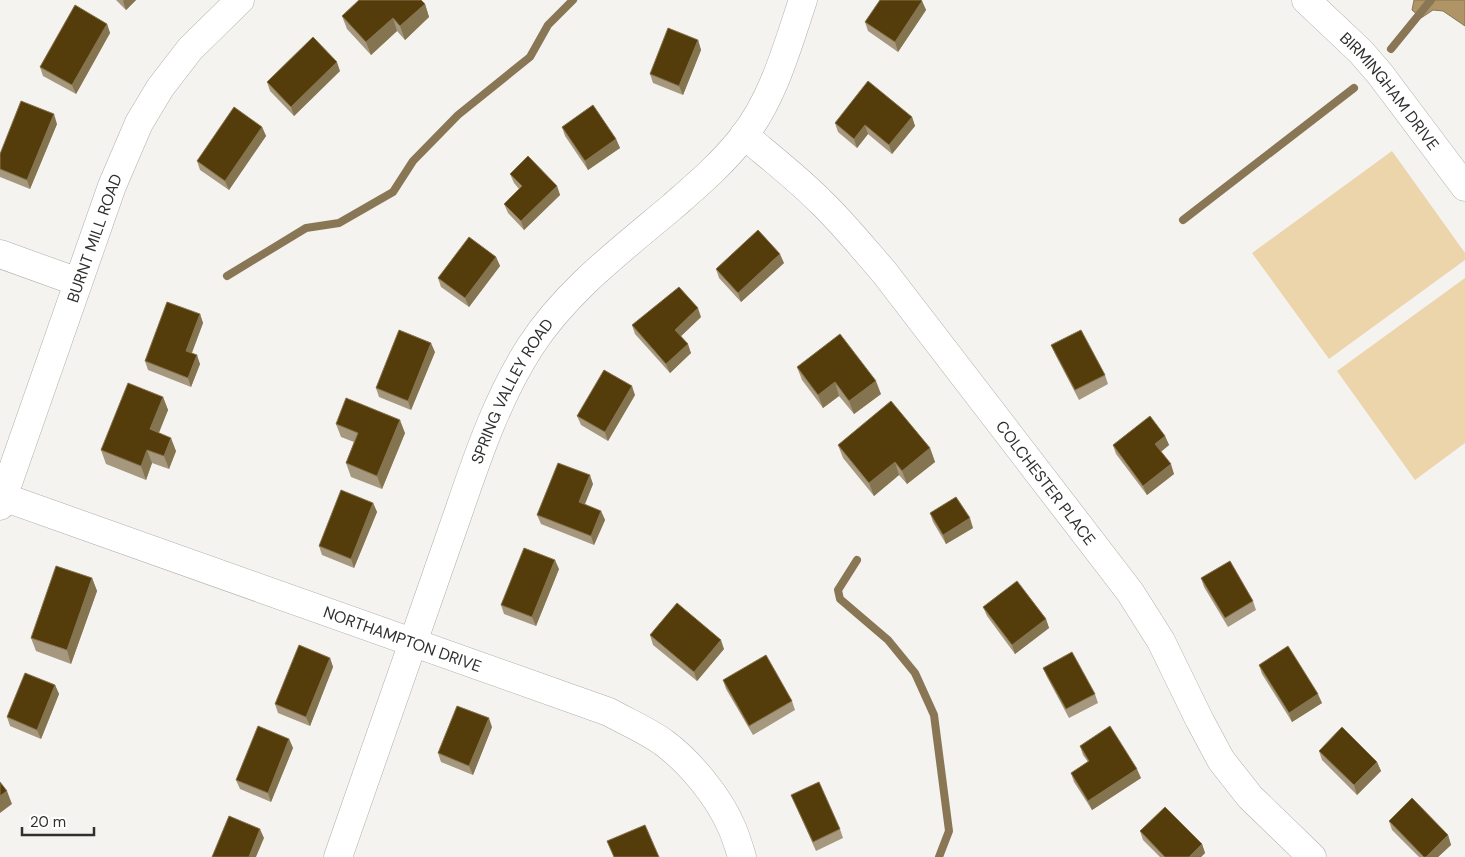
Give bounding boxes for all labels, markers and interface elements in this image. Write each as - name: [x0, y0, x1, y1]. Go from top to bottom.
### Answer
- street label: BIRMINGHAM DRIVE: [1335, 28, 1444, 155]
- street label: BURNT MILL ROAD: [62, 171, 127, 305]
- street label: SPRING VALLEY ROAD: [466, 314, 558, 467]
- street label: COLCHESTER PLACE: [991, 416, 1100, 550]
- street label: NORTHAMPTON DRIVE: [321, 602, 484, 677]
- scale bar: [22, 804, 95, 836]
- text: 20 m: [30, 812, 66, 832]

